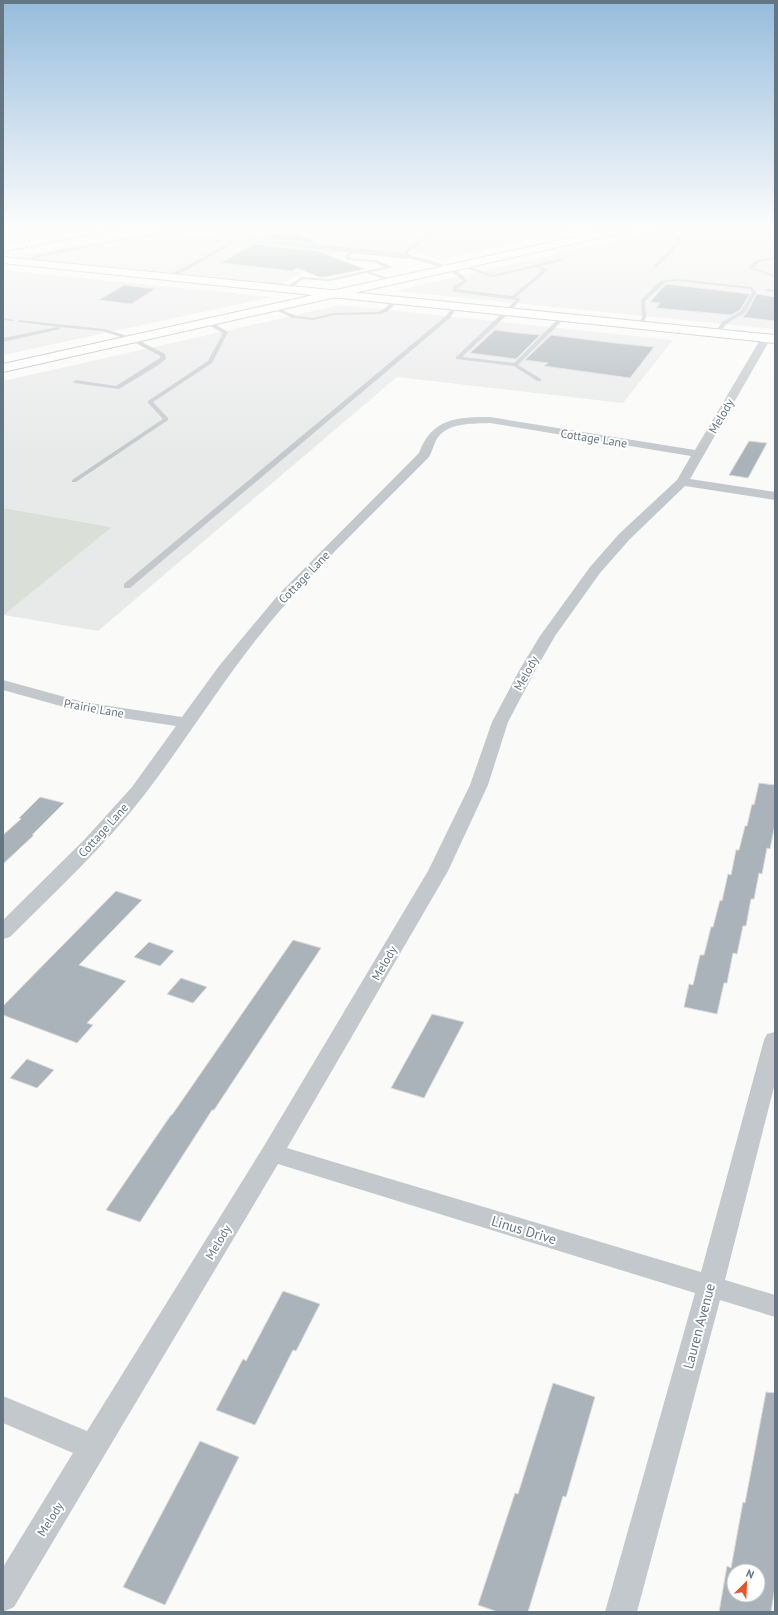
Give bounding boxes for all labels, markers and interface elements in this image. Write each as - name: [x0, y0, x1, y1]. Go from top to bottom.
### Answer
- street label: Melody: [705, 396, 737, 436]
- street label: Cottage Lane: [560, 425, 628, 451]
- street label: Cottage Lane: [275, 548, 333, 606]
- street label: Melody: [510, 653, 542, 693]
- street label: Prairie Lane: [63, 695, 125, 721]
- street label: Cottage Lane: [75, 800, 131, 860]
- street label: Melody: [368, 943, 400, 983]
- street label: Linus Drive: [489, 1212, 559, 1248]
- street label: Melody: [202, 1222, 234, 1262]
- street label: Lauren Avenue: [679, 1281, 719, 1371]
- street label: Melody: [34, 1499, 67, 1539]
- north arrow: [726, 1563, 766, 1603]
- text: N: [744, 1566, 756, 1582]

